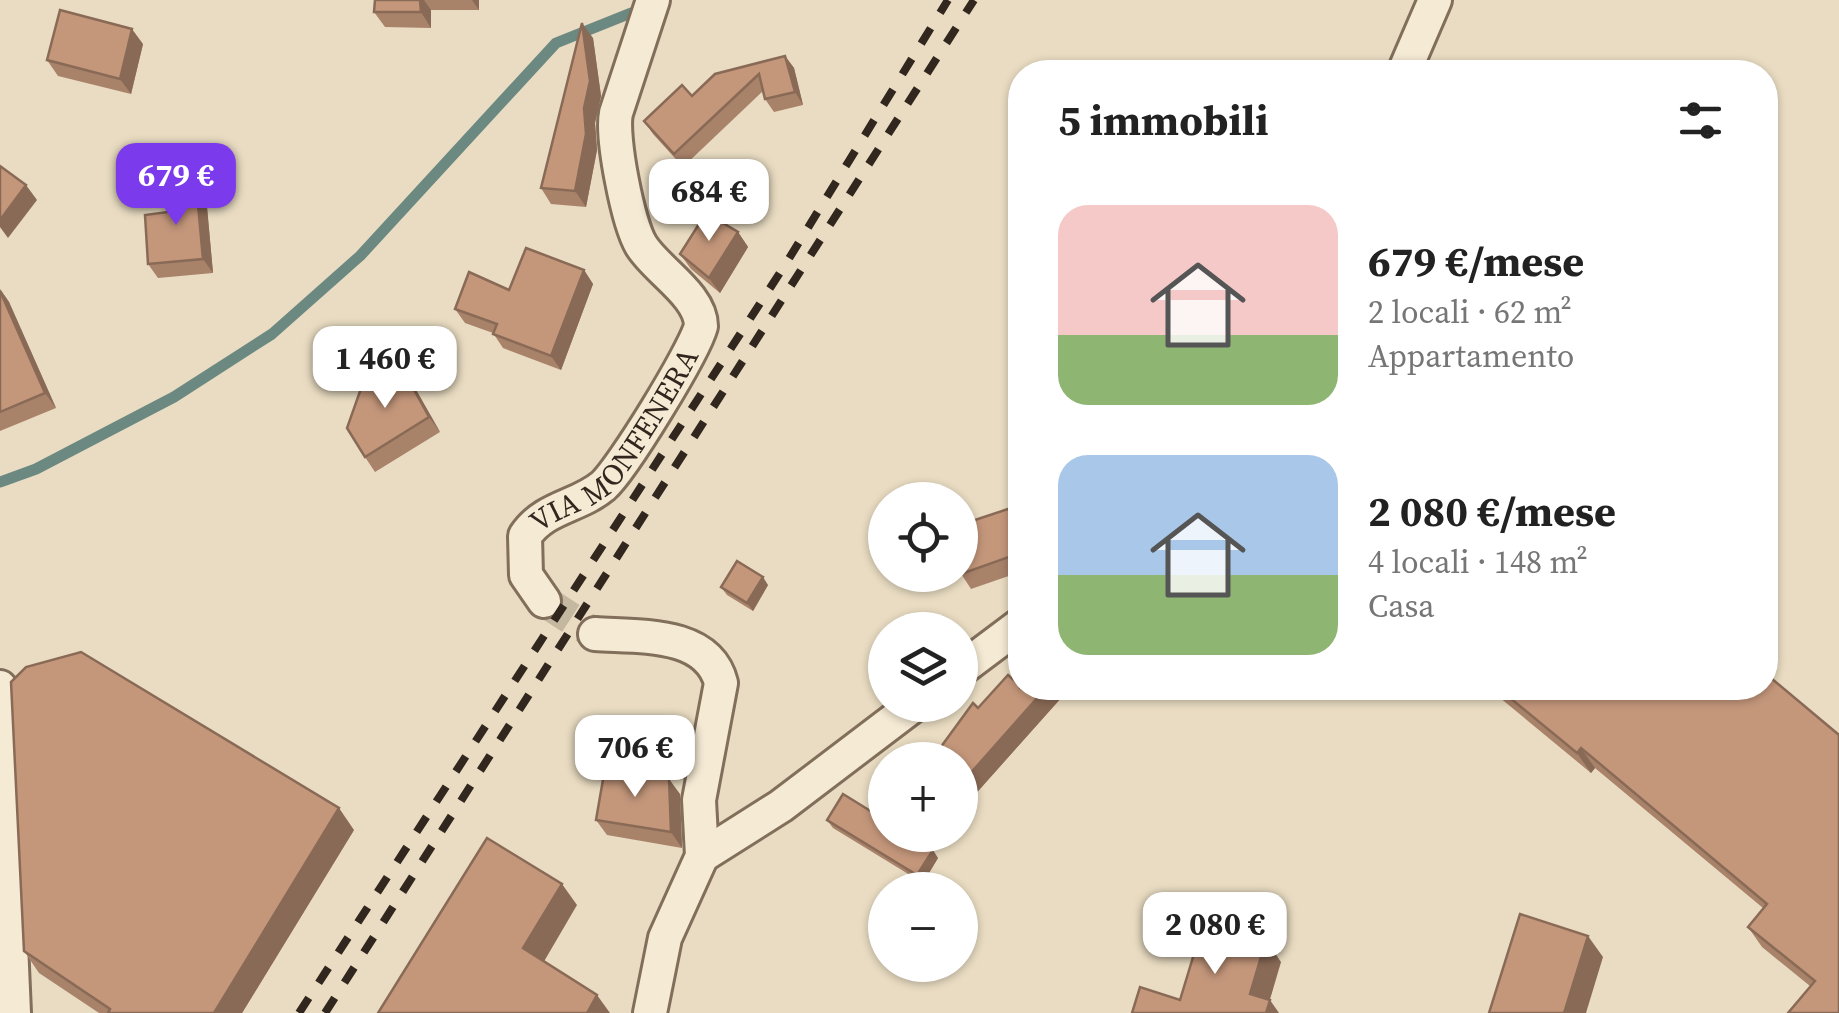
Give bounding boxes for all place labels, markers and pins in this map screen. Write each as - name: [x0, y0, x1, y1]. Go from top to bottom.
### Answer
- pin: 679 €: [106, 143, 246, 228]
- pin: 684 €: [639, 159, 779, 244]
- pin: 1 460 €: [293, 326, 477, 411]
- pin: 706 €: [565, 715, 705, 800]
- pin: 2 080 €: [1123, 892, 1307, 977]

